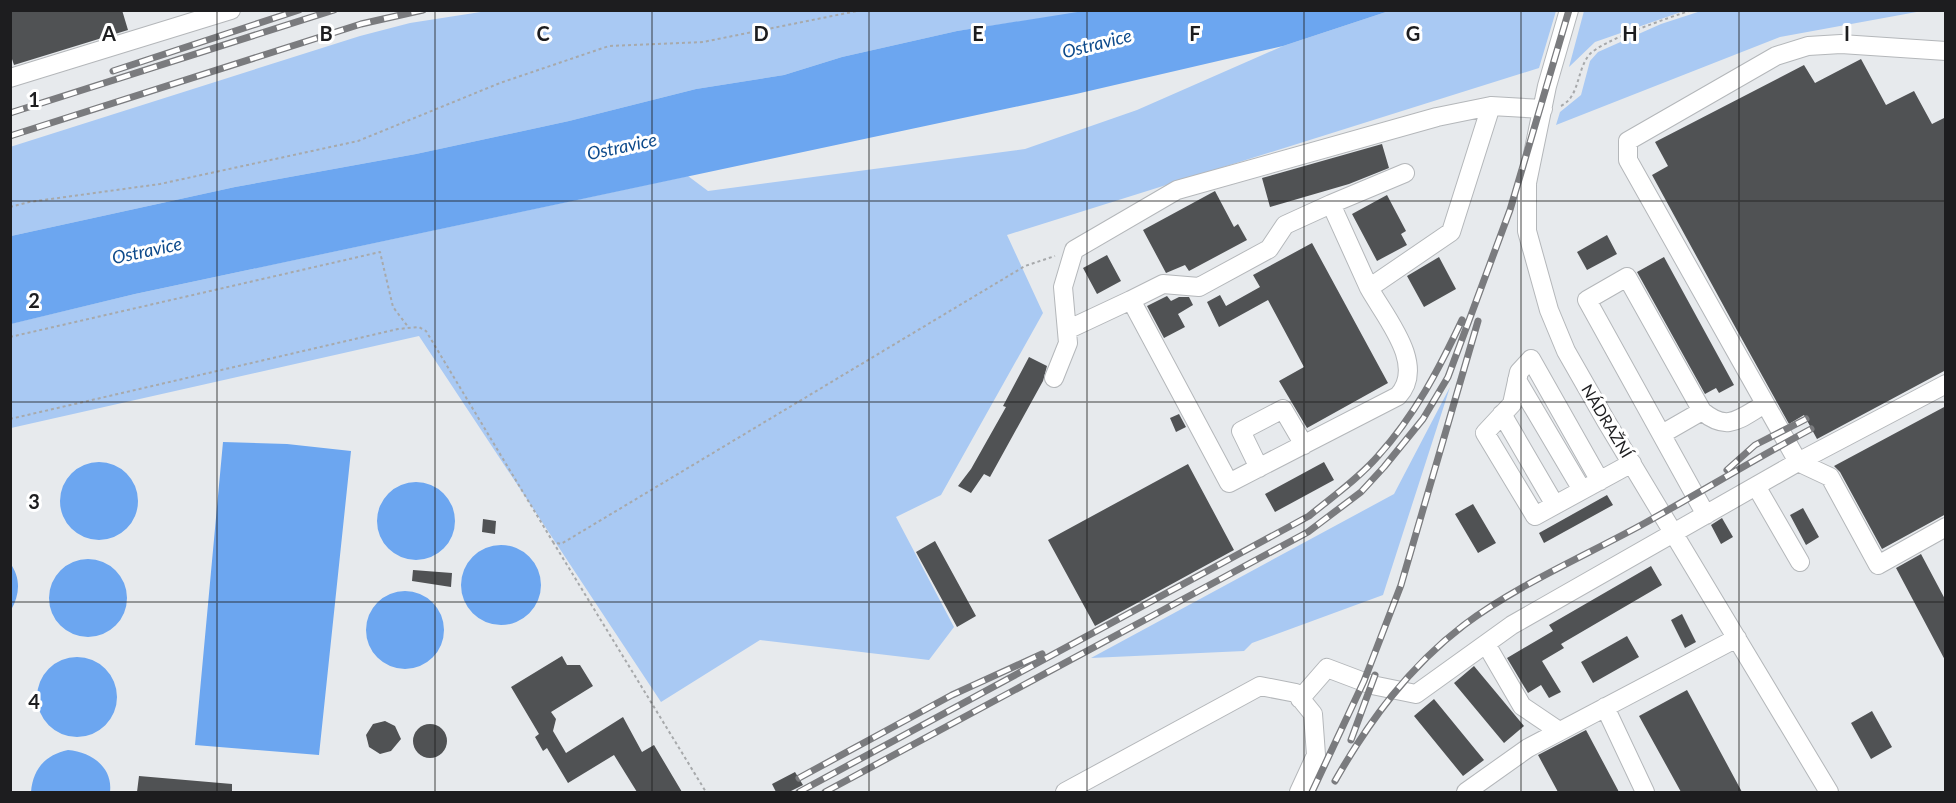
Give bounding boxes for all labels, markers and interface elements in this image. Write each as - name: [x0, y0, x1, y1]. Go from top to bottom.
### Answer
- text: A: [101, 21, 116, 45]
- text: B: [319, 21, 333, 45]
- text: C: [536, 21, 550, 45]
- text: D: [753, 21, 769, 45]
- text: E: [972, 21, 984, 45]
- text: F: [1189, 21, 1201, 45]
- text: G: [1406, 21, 1420, 45]
- text: H: [1622, 21, 1638, 45]
- text: I: [1844, 21, 1850, 45]
- water label: Ostravice: [1060, 24, 1134, 62]
- text: 1: [28, 87, 40, 111]
- water label: Ostravice: [585, 128, 659, 164]
- water label: Ostravice: [110, 232, 184, 268]
- text: 2: [28, 288, 40, 312]
- street label: NÁDRAŽNÍ: [1578, 381, 1638, 462]
- text: 3: [28, 489, 40, 513]
- text: 4: [28, 689, 40, 713]

